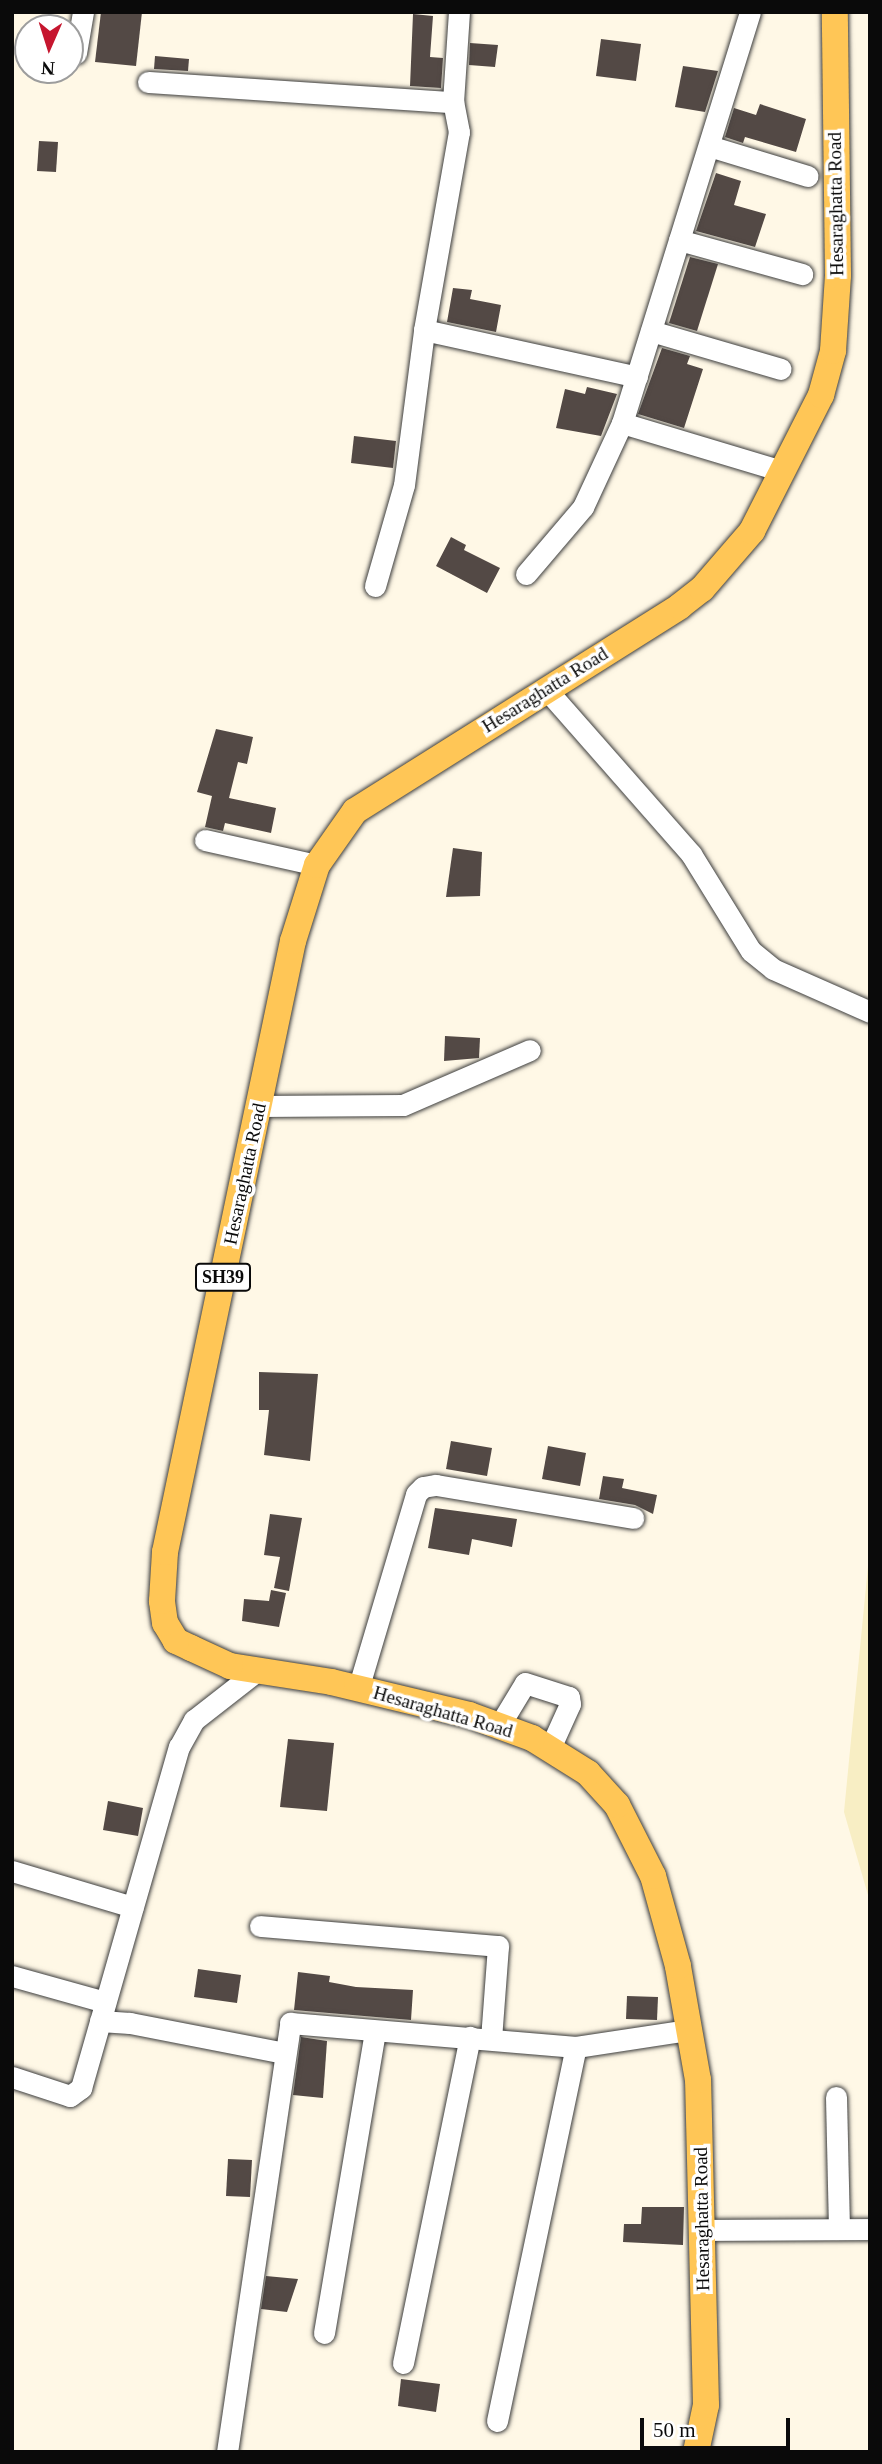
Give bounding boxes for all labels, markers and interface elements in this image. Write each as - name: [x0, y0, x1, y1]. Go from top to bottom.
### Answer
- north arrow: [14, 14, 84, 84]
- text: N: [41, 58, 55, 79]
- street label: Hesaraghatta Road: [823, 132, 849, 276]
- street label: Hesaraghatta Road: [478, 642, 612, 738]
- street label: Hesaraghatta Road: [219, 1101, 271, 1247]
- road number: SH39: [193, 1262, 253, 1292]
- street label: Hesaraghatta Road: [371, 1681, 515, 1743]
- street label: Hesaraghatta Road: [689, 2147, 715, 2291]
- scale bar: [644, 2404, 794, 2448]
- text: 50 m: [653, 2418, 696, 2442]

